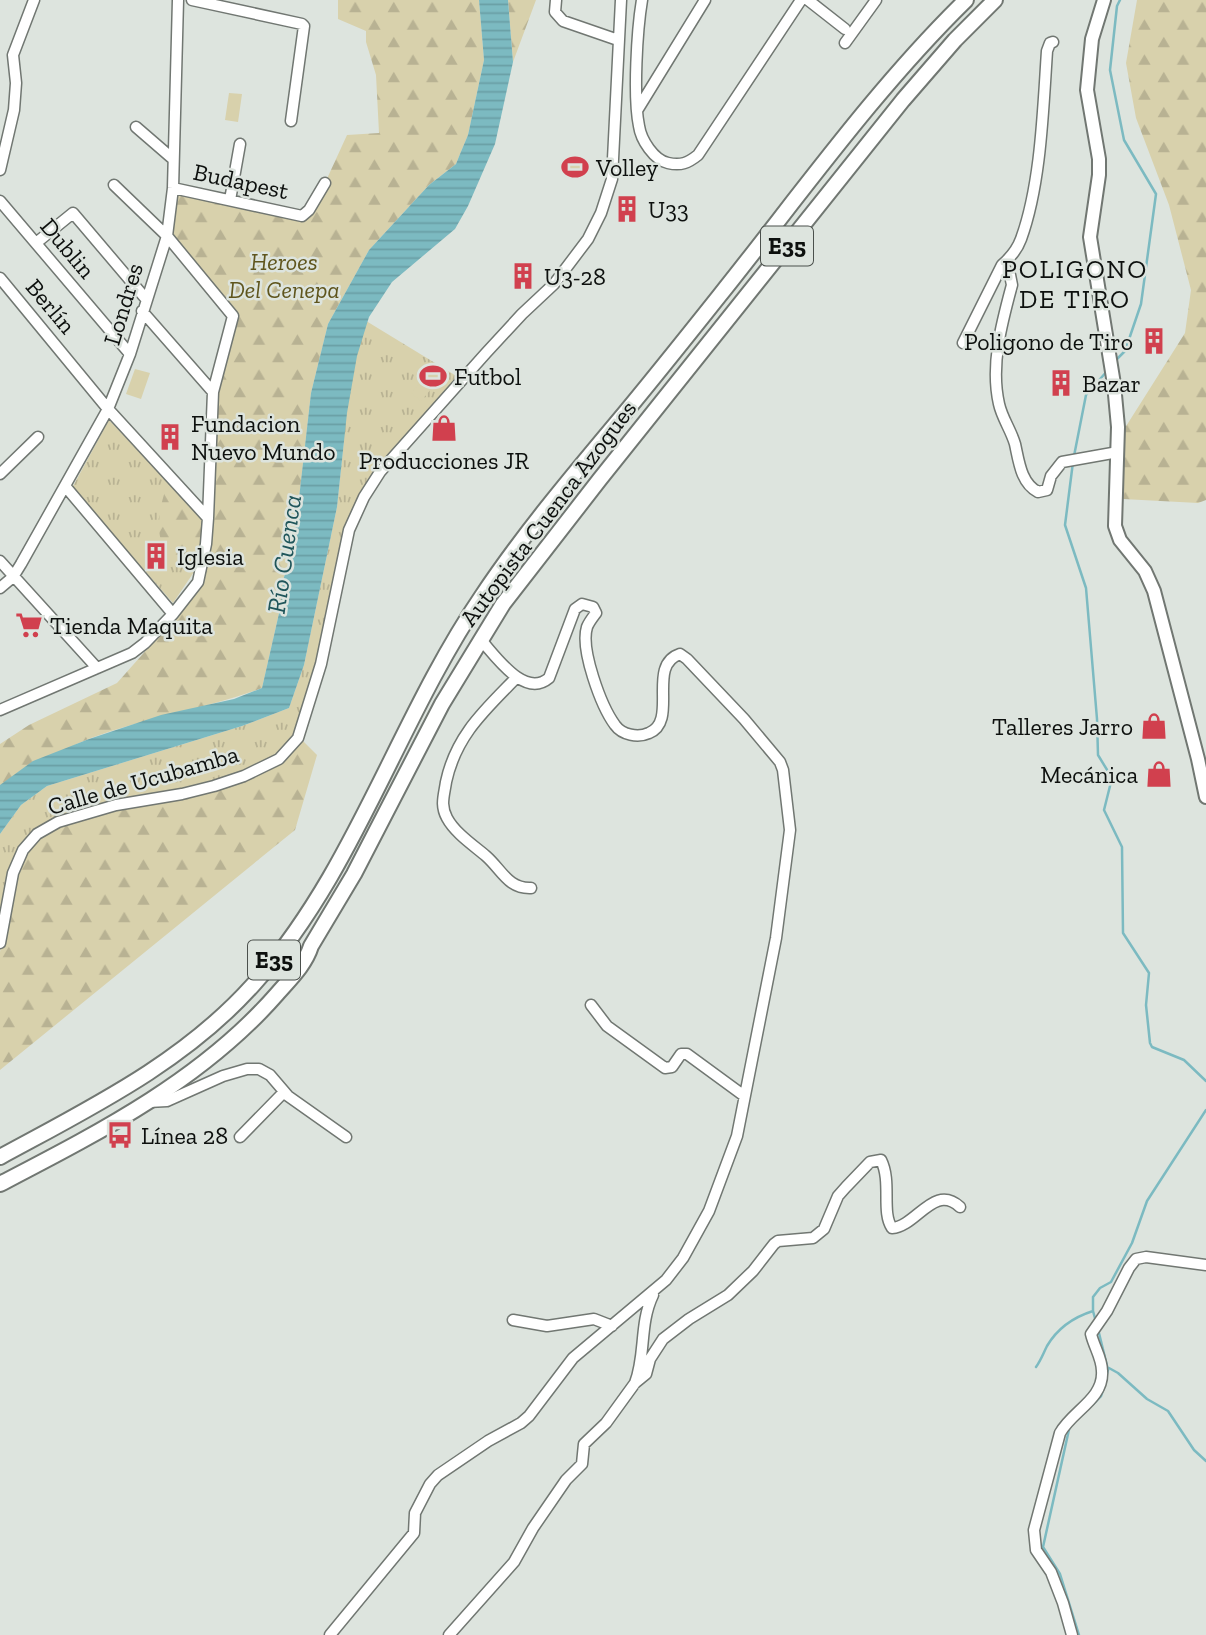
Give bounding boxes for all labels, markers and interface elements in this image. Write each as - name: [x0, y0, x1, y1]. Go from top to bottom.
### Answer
- sports icon: Volley: [560, 152, 590, 182]
- place label: Volley: [595, 153, 659, 182]
- street label: Budapest: [191, 157, 291, 205]
- building icon: U33: [612, 194, 642, 224]
- place label: U33: [648, 195, 689, 224]
- street label: Dublin: [34, 212, 102, 284]
- road number: E35: [761, 227, 813, 266]
- park label: Heroes Del Cenepa: [228, 247, 340, 304]
- district label: POLIGONO DE TIRO: [1002, 253, 1148, 315]
- street label: Londres: [97, 259, 149, 349]
- building icon: U3-28: [508, 261, 538, 291]
- place label: U3-28: [544, 262, 606, 291]
- street label: Berlín: [20, 273, 82, 339]
- building icon: Poligono de Tiro: [1139, 326, 1169, 356]
- place label: Poligono de Tiro: [964, 327, 1133, 356]
- sports icon: Futbol: [418, 361, 448, 391]
- place label: Futbol: [454, 362, 521, 391]
- building icon: Bazar: [1046, 368, 1076, 398]
- place label: Bazar: [1082, 369, 1141, 398]
- street label: Autopista Cuenca Azogues: [454, 394, 642, 632]
- place label: Fundacion Nuevo Mundo: [191, 409, 335, 466]
- shop icon: Producciones JR: [429, 413, 459, 443]
- building icon: Fundacion Nuevo Mundo: [155, 422, 185, 452]
- place label: Producciones JR: [359, 446, 529, 475]
- water label: Río Cuenca: [260, 492, 308, 616]
- building icon: Iglesia: [141, 541, 171, 571]
- place label: Iglesia: [177, 542, 244, 571]
- supermarket icon: Tienda Maquita: [14, 610, 44, 640]
- place label: Tienda Maquita: [50, 611, 213, 640]
- shop icon: Talleres Jarro: [1139, 711, 1169, 741]
- place label: Talleres Jarro: [992, 712, 1133, 741]
- street label: Calle de Ucubamba: [44, 739, 242, 821]
- shop icon: Mecánica: [1144, 759, 1174, 789]
- place label: Mecánica: [1040, 760, 1138, 789]
- road number: E35: [248, 940, 300, 979]
- bus stop icon: Línea 28: [105, 1120, 135, 1150]
- place label: Línea 28: [141, 1121, 228, 1150]

